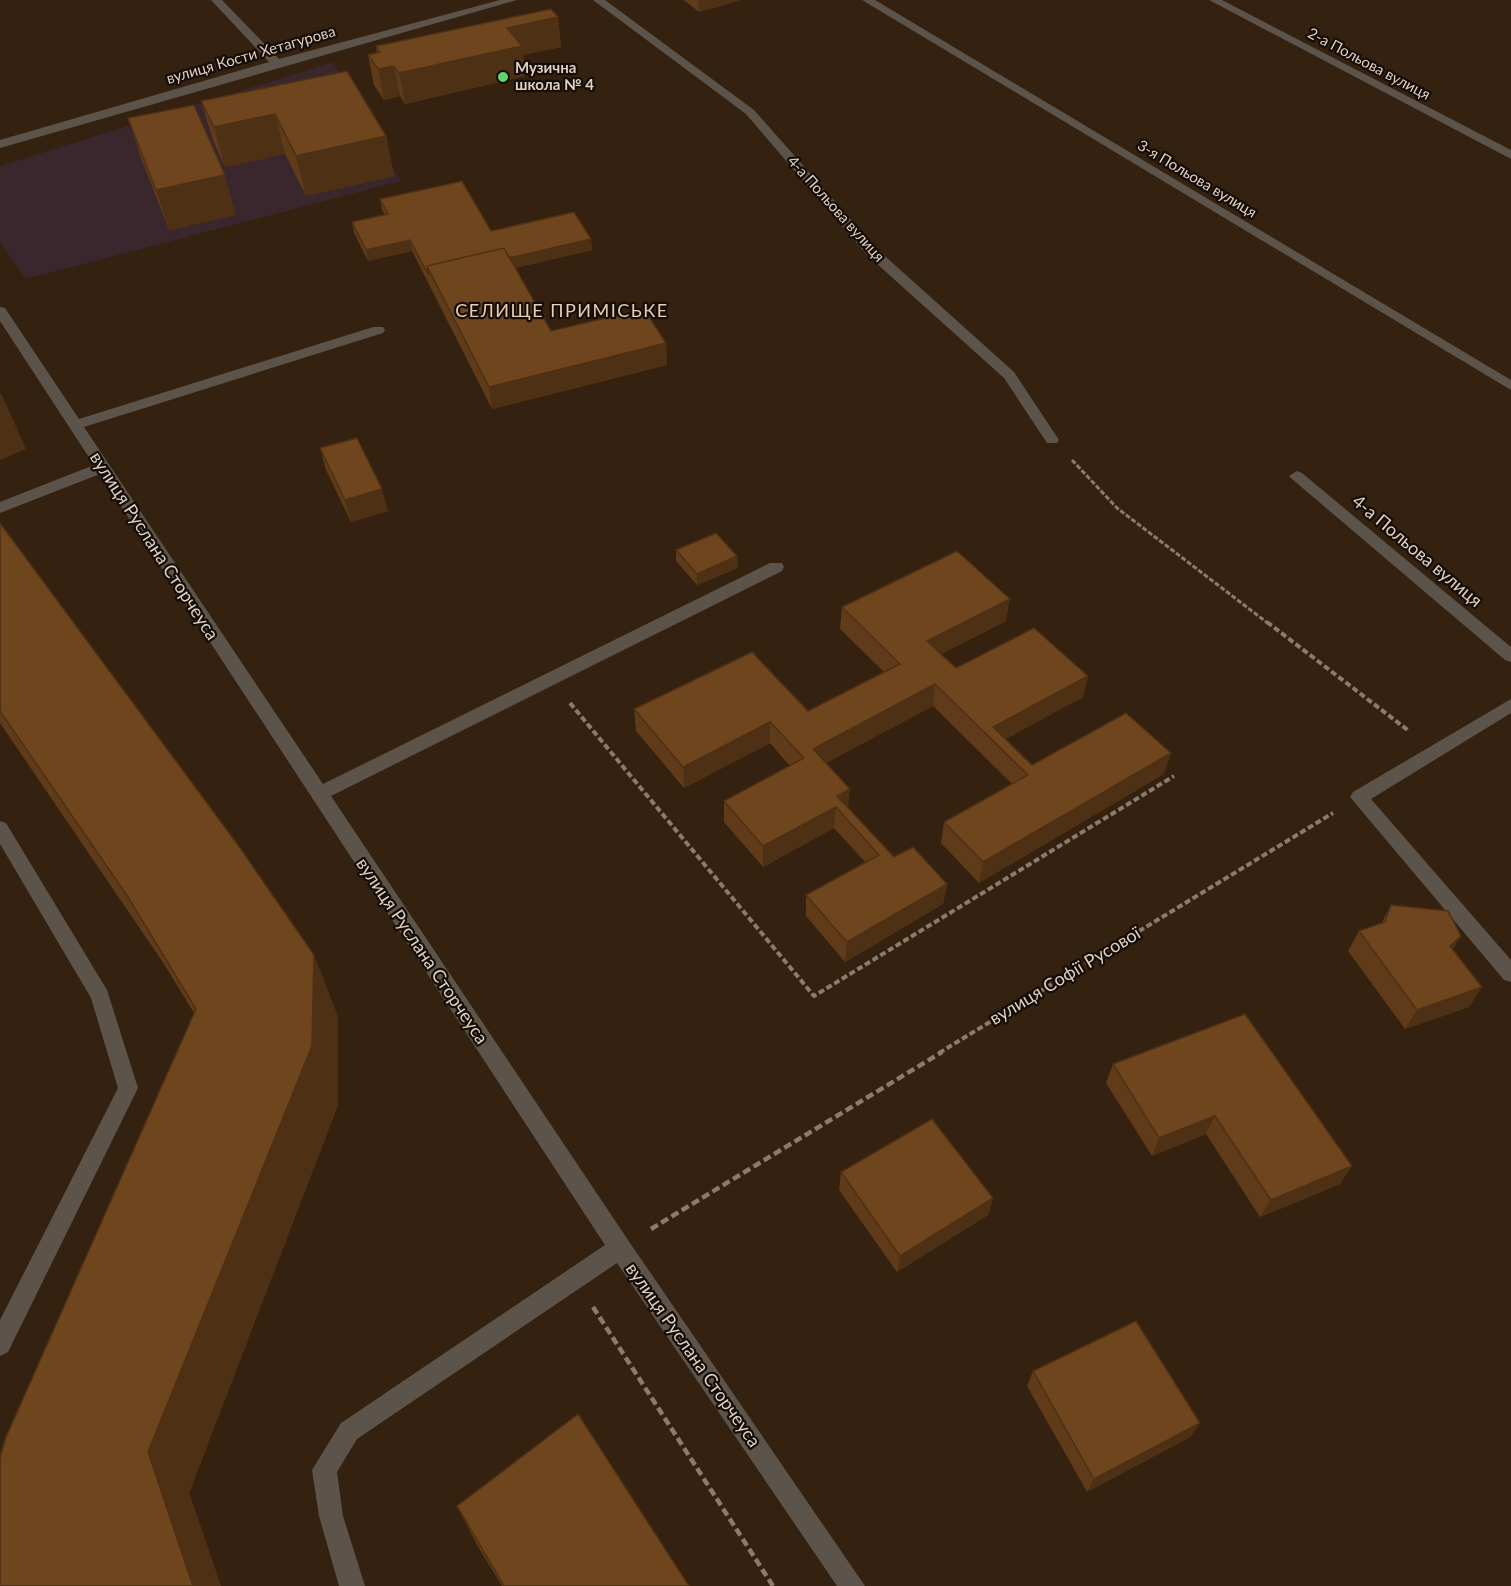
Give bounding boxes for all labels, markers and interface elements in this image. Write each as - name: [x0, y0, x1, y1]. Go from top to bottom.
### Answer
- street label: вулиця Кости Хетагурова: [164, 21, 337, 87]
- street label: 2-а Польова вулиця: [1305, 23, 1434, 103]
- place label: Музична школа № 4: [515, 58, 594, 93]
- marker: Музична школа № 4: [496, 70, 510, 84]
- street label: 3-я Польова вулиця: [1135, 135, 1260, 221]
- street label: 4-а Польова вулиця: [785, 152, 889, 265]
- district label: СЕЛИЩЕ ПРИМІСЬКЕ: [455, 299, 669, 321]
- street label: вулиця Руслана Сторчеуса: [86, 447, 224, 644]
- street label: 4-а Польова вулиця: [1348, 489, 1487, 611]
- street label: вулиця Руслана Сторчеуса: [352, 853, 493, 1048]
- street label: вулиця Софії Русової: [985, 921, 1145, 1029]
- street label: вулиця Руслана Сторчеуса: [622, 1258, 766, 1451]

